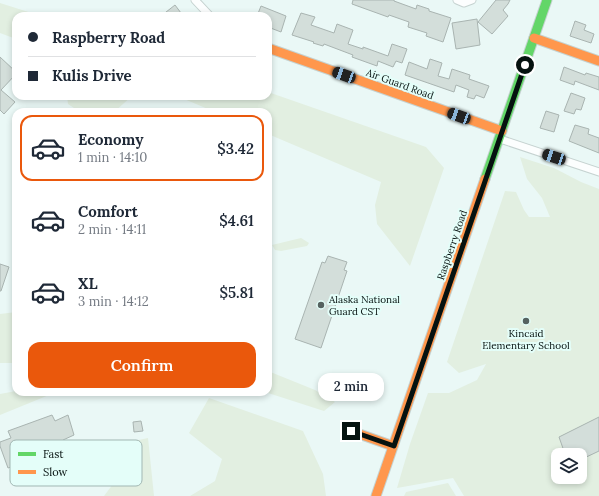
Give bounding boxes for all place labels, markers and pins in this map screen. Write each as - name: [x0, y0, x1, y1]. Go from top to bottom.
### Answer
- place label: Alaska National Guard CST: [328, 293, 400, 318]
- marker: Alaska National Guard CST: [316, 300, 326, 310]
- marker: Kincaid Elementary School: [521, 316, 531, 326]
- place label: Kincaid Elementary School: [482, 327, 570, 352]

